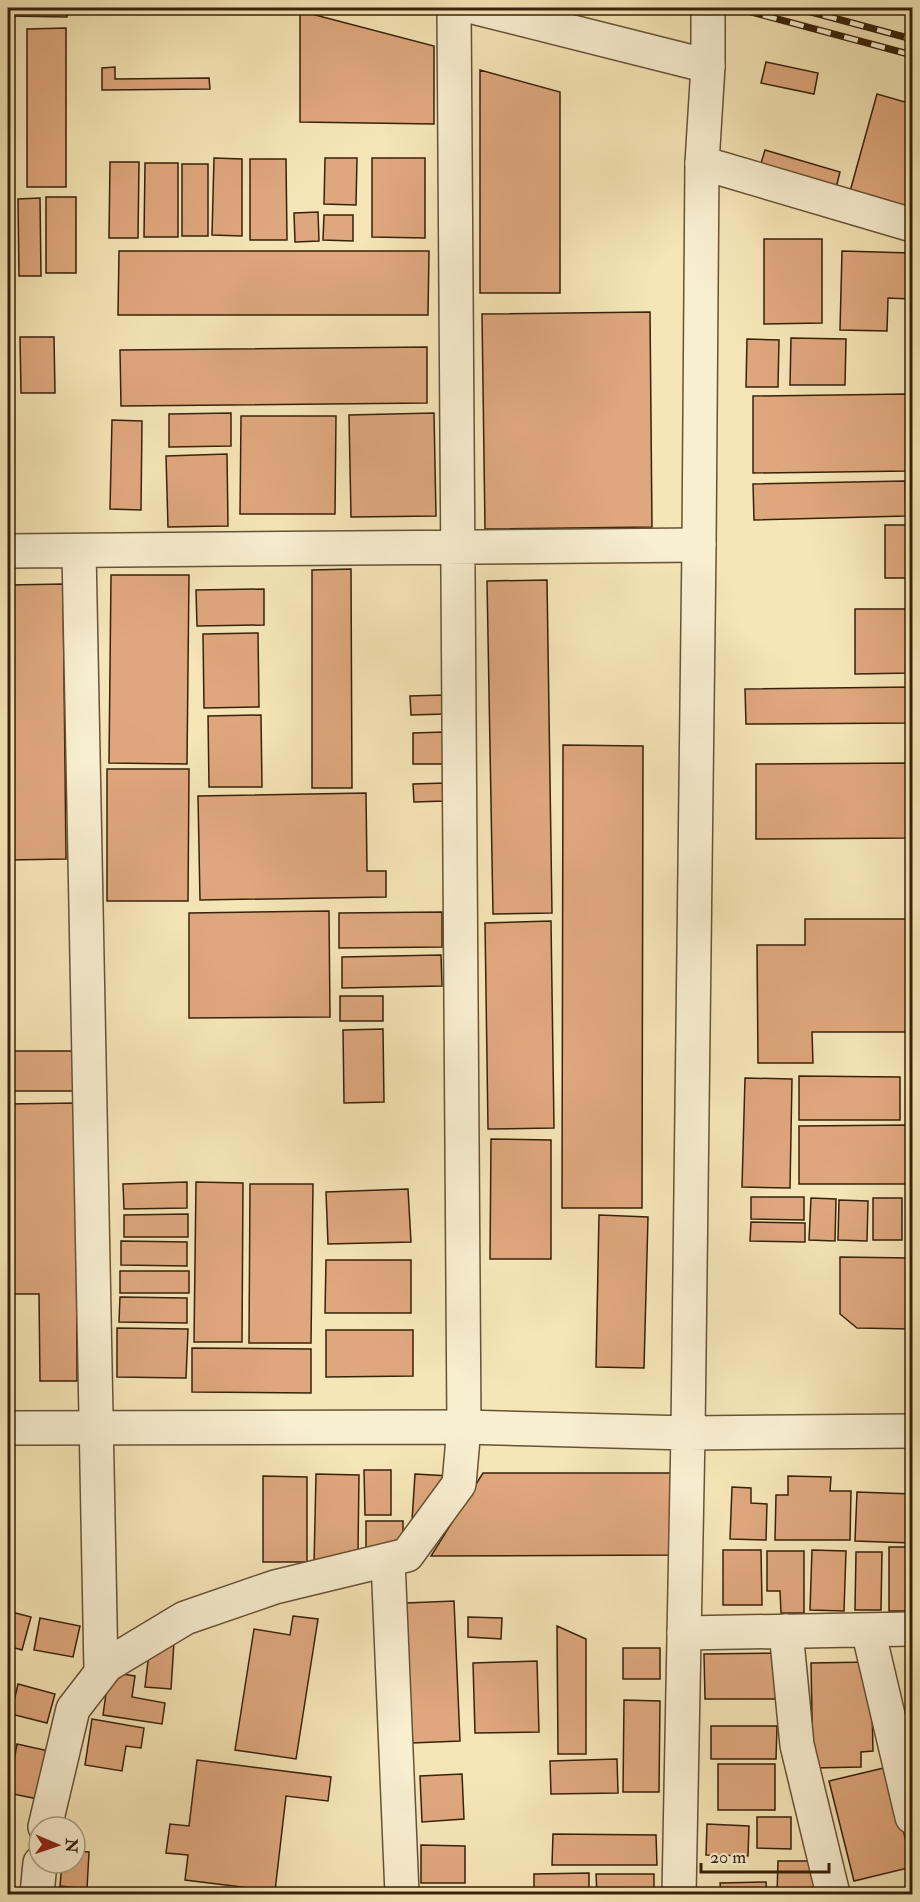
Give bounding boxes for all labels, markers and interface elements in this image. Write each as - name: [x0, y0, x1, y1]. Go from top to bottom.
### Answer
- north arrow: [27, 1815, 87, 1875]
- scale bar: [701, 1836, 828, 1874]
- text: N: [61, 1837, 81, 1854]
- text: 20 m: [710, 1846, 746, 1869]

